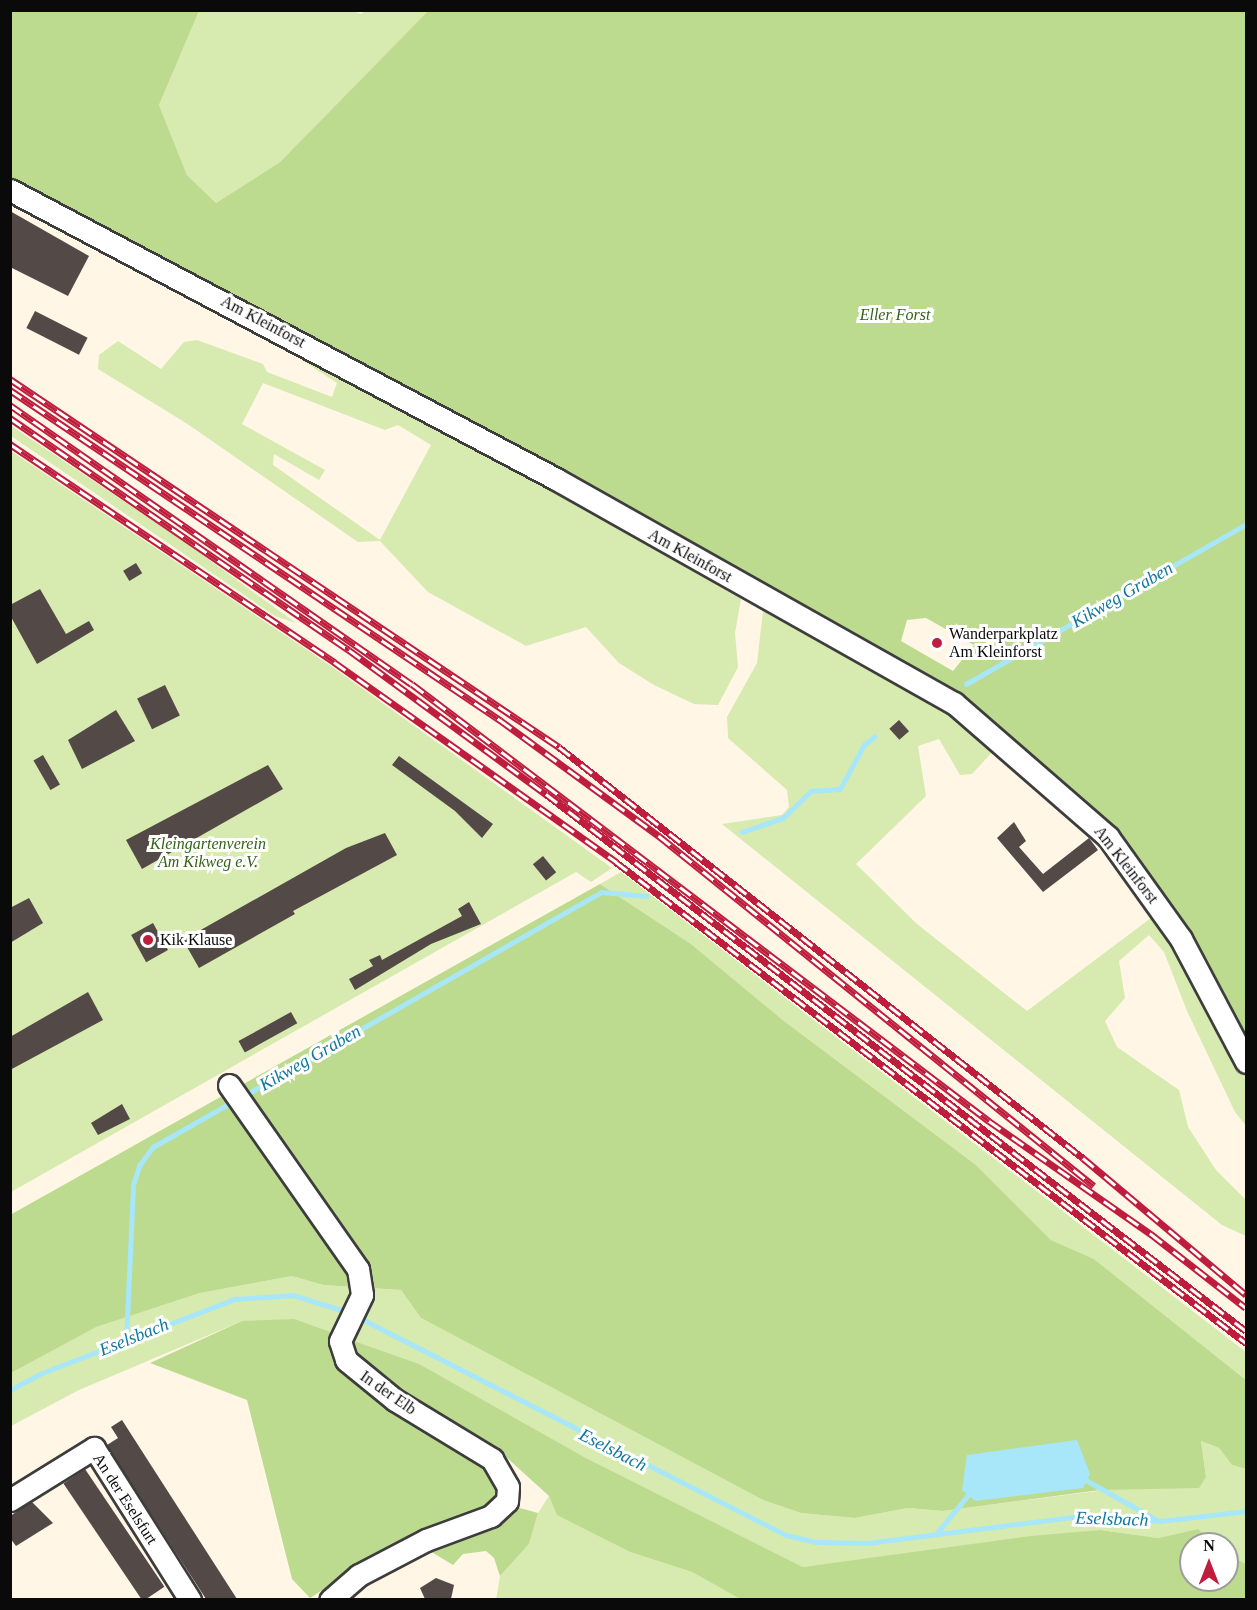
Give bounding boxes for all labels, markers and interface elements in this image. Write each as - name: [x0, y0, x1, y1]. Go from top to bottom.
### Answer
- street label: Am Kleinforst: [217, 292, 309, 352]
- park label: Eller Forst: [860, 305, 930, 325]
- street label: Am Kleinforst: [645, 525, 735, 587]
- water label: Kikweg Graben: [1067, 557, 1177, 633]
- place label: Wanderparkplatz Am Kleinforst: [949, 624, 1058, 662]
- marker: Wanderparkplatz Am Kleinforst: [930, 636, 944, 650]
- street label: Am Kleinforst: [1090, 822, 1162, 908]
- park label: Kleingartenverein Am Kikweg e.V.: [150, 834, 266, 872]
- place label: Kik Klause: [160, 930, 232, 950]
- marker: Kik Klause: [141, 933, 155, 947]
- water label: Kikweg Graben: [255, 1020, 365, 1096]
- water label: Eselsbach: [96, 1313, 172, 1361]
- street label: In der Elb: [356, 1367, 420, 1419]
- water label: Eselsbach: [576, 1424, 650, 1476]
- street label: An der Eselsfurt: [88, 1450, 162, 1548]
- water label: Eselsbach: [1075, 1507, 1149, 1531]
- north arrow: [1179, 1532, 1239, 1592]
- text: N: [1203, 1537, 1215, 1554]

